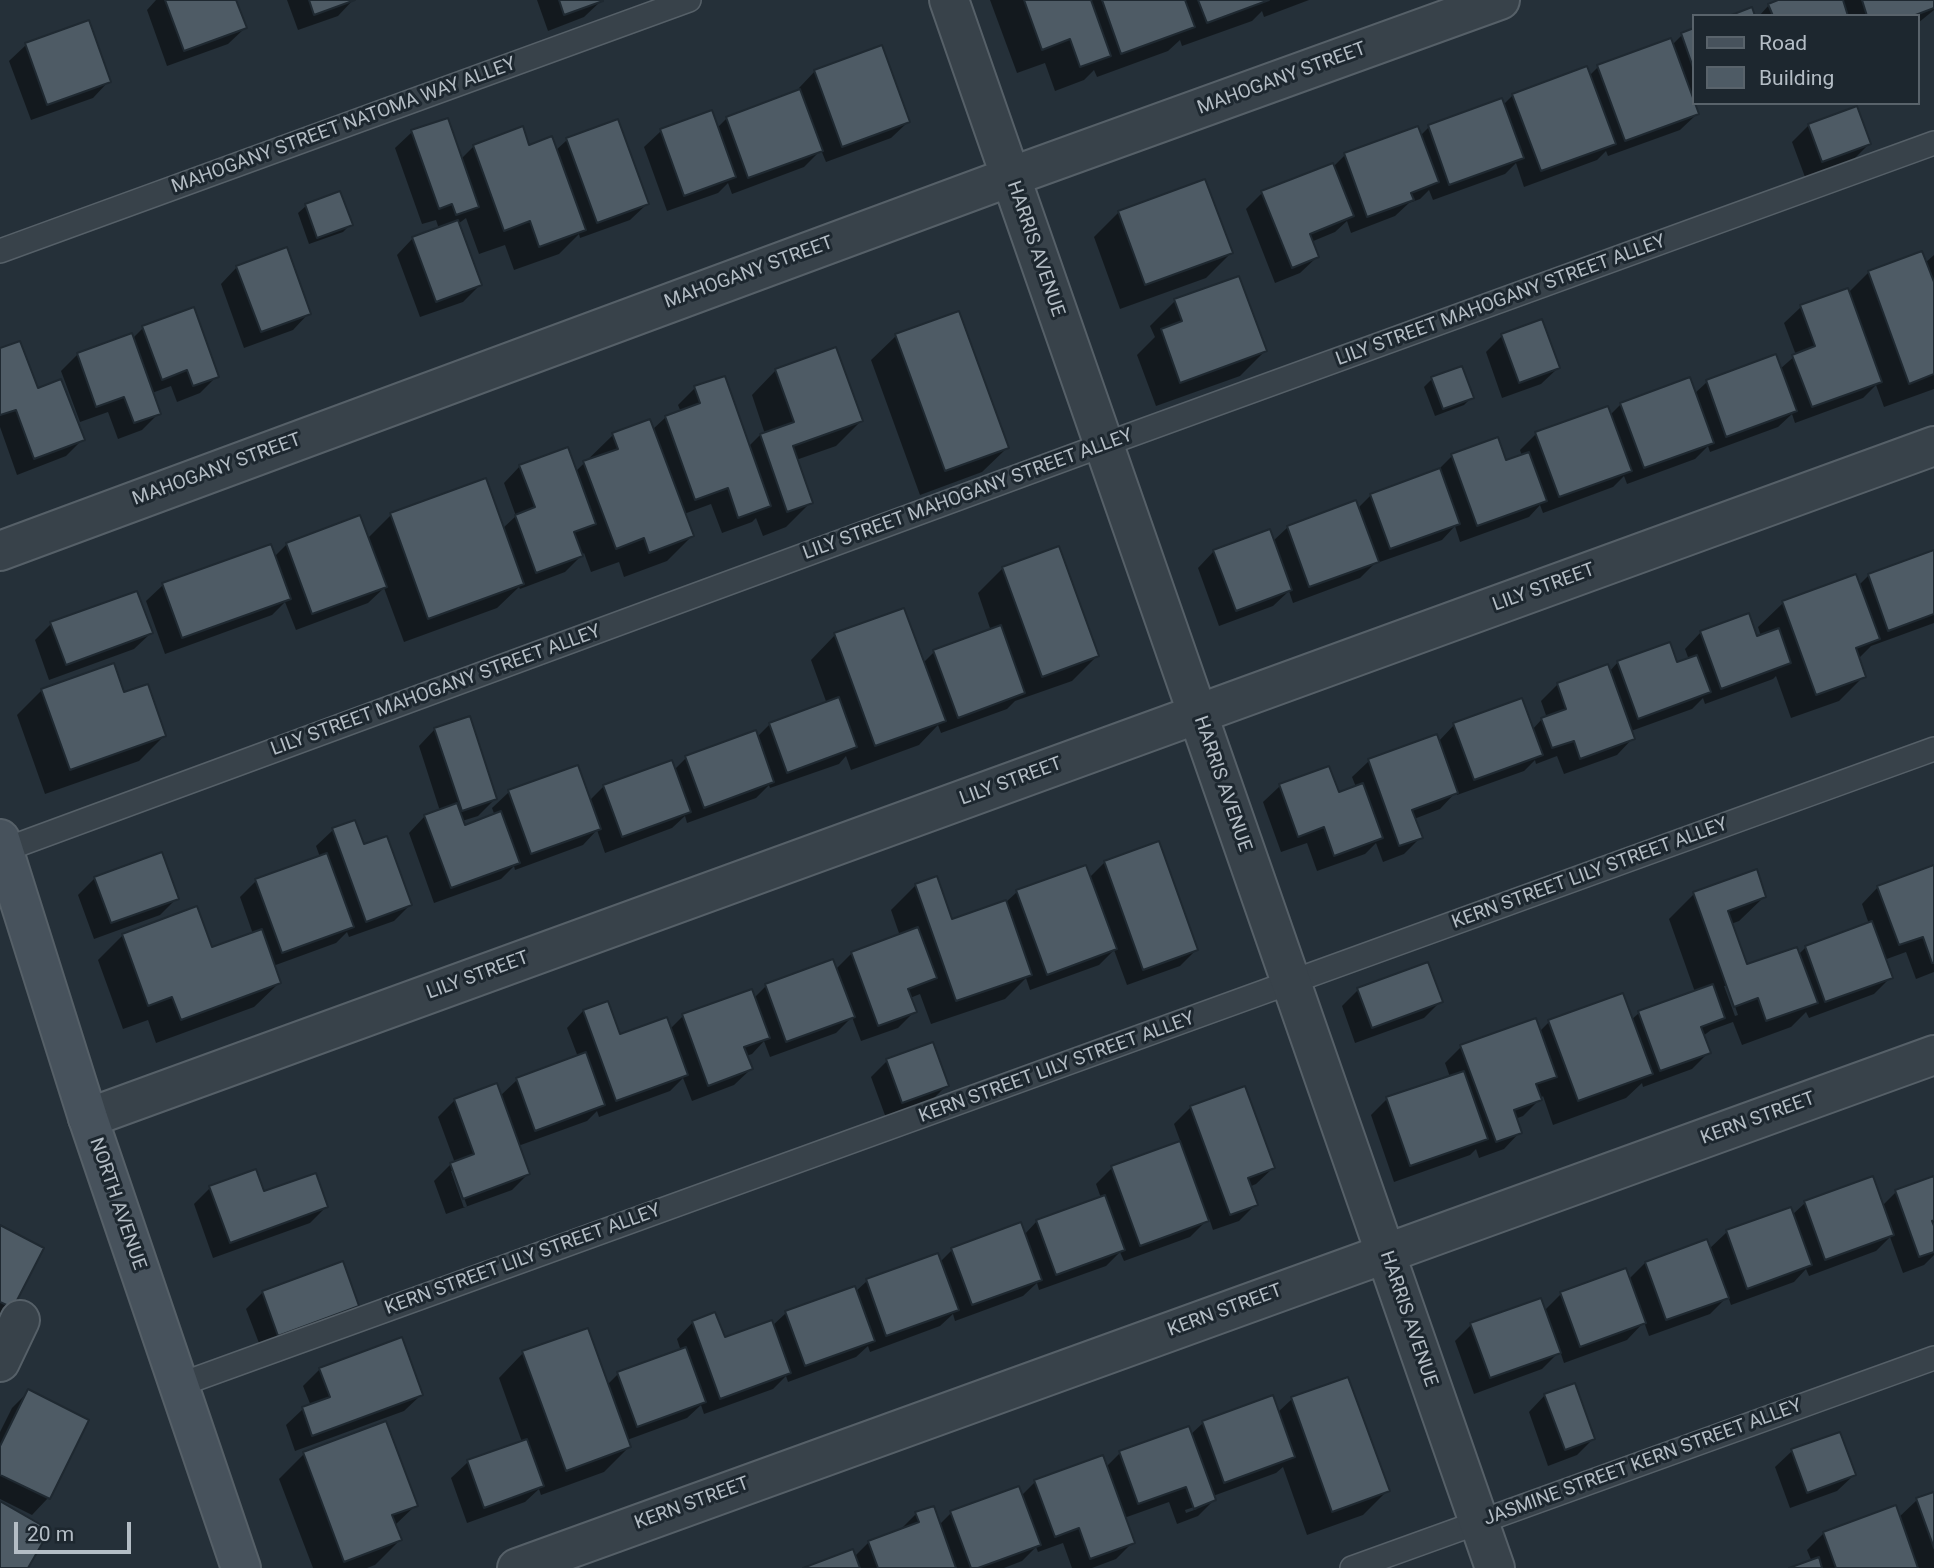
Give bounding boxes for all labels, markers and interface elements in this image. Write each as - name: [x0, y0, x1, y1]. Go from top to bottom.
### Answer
- legend: [1692, 14, 1920, 105]
- text: Road: [1759, 31, 1807, 55]
- street label: MAHOGANY STREET: [1194, 38, 1370, 120]
- street label: MAHOGANY STREET NATOMA WAY ALLEY: [169, 53, 519, 199]
- text: Building: [1759, 66, 1834, 90]
- street label: HARRIS AVENUE: [1001, 178, 1069, 320]
- street label: LILY STREET MAHOGANY STREET ALLEY: [1333, 231, 1669, 371]
- street label: MAHOGANY STREET: [661, 232, 837, 314]
- street label: LILY STREET MAHOGANY STREET ALLEY: [800, 425, 1136, 565]
- street label: MAHOGANY STREET: [129, 429, 305, 511]
- street label: LILY STREET: [1490, 559, 1598, 617]
- street label: LILY STREET MAHOGANY STREET ALLEY: [268, 621, 604, 761]
- street label: HARRIS AVENUE: [1188, 713, 1256, 855]
- street label: LILY STREET: [957, 753, 1065, 811]
- street label: KERN STREET LILY STREET ALLEY: [1449, 813, 1731, 935]
- street label: LILY STREET: [424, 947, 532, 1005]
- street label: KERN STREET LILY STREET ALLEY: [916, 1007, 1198, 1129]
- street label: KERN STREET: [1698, 1088, 1818, 1150]
- street label: NORTH AVENUE: [84, 1135, 150, 1273]
- street label: KERN STREET LILY STREET ALLEY: [382, 1199, 664, 1321]
- street label: HARRIS AVENUE: [1374, 1248, 1442, 1390]
- street label: KERN STREET: [1165, 1280, 1285, 1342]
- street label: JASMINE STREET KERN STREET ALLEY: [1481, 1395, 1805, 1531]
- street label: KERN STREET: [632, 1473, 752, 1535]
- scale bar: [18, 1508, 135, 1552]
- text: 20 m: [27, 1522, 74, 1546]

